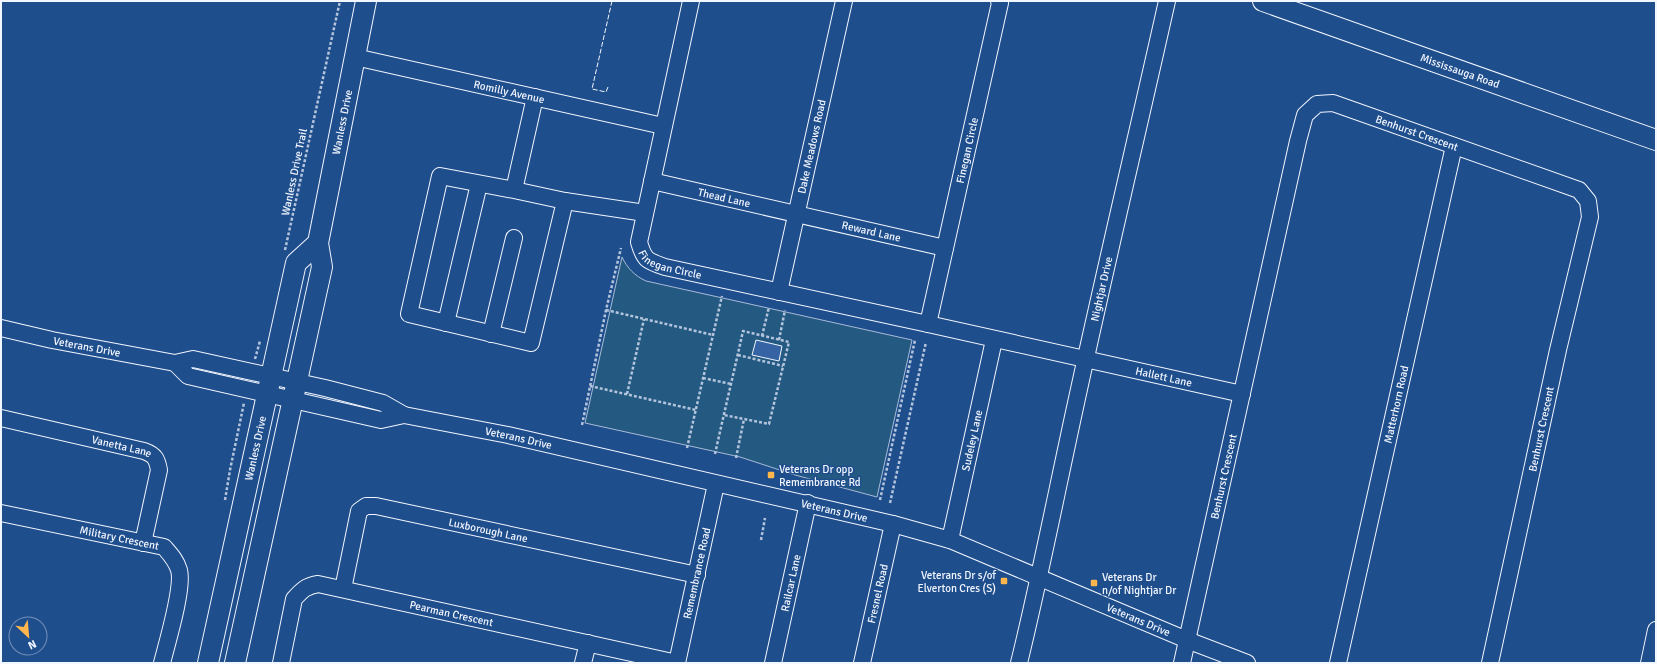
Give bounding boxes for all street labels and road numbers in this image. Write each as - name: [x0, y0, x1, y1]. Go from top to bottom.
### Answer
- street label: Mississauga Road: [1418, 51, 1501, 91]
- street label: Romilly Avenue: [472, 78, 546, 106]
- street label: Wanless Drive: [330, 89, 355, 156]
- street label: Dake Meadows Road: [795, 98, 829, 195]
- street label: Benhurst Crescent: [1374, 113, 1460, 154]
- street label: Finegan Circle: [954, 116, 981, 185]
- street label: Wanless Drive Trail: [279, 127, 310, 217]
- street label: Thead Lane: [697, 186, 752, 210]
- street label: Reward Lane: [840, 219, 902, 245]
- street label: Finegan Circle: [635, 248, 703, 282]
- street label: Nightjar Drive: [1088, 255, 1115, 323]
- street label: Veterans Drive: [52, 334, 122, 360]
- street label: Hallett Lane: [1134, 364, 1193, 390]
- street label: Matterhorn Road: [1381, 364, 1412, 445]
- street label: Benhurst Crescent: [1526, 385, 1557, 473]
- street label: Sudeley Lane: [959, 409, 985, 472]
- street label: Wanless Drive: [242, 415, 269, 482]
- street label: Veterans Drive: [484, 425, 553, 452]
- street label: Vanetta Lane: [90, 433, 154, 461]
- street label: Benhurst Crescent: [1208, 433, 1240, 520]
- street label: Veterans Drive: [800, 497, 869, 525]
- street label: Luxborough Lane: [447, 516, 529, 545]
- street label: Military Crescent: [79, 524, 160, 553]
- street label: Remembrance Road: [681, 526, 713, 620]
- street label: Railcar Lane: [778, 553, 804, 613]
- street label: Fresnel Road: [865, 563, 891, 625]
- street label: Pearman Crescent: [408, 598, 495, 629]
- street label: Veterans Drive: [1104, 601, 1172, 639]

